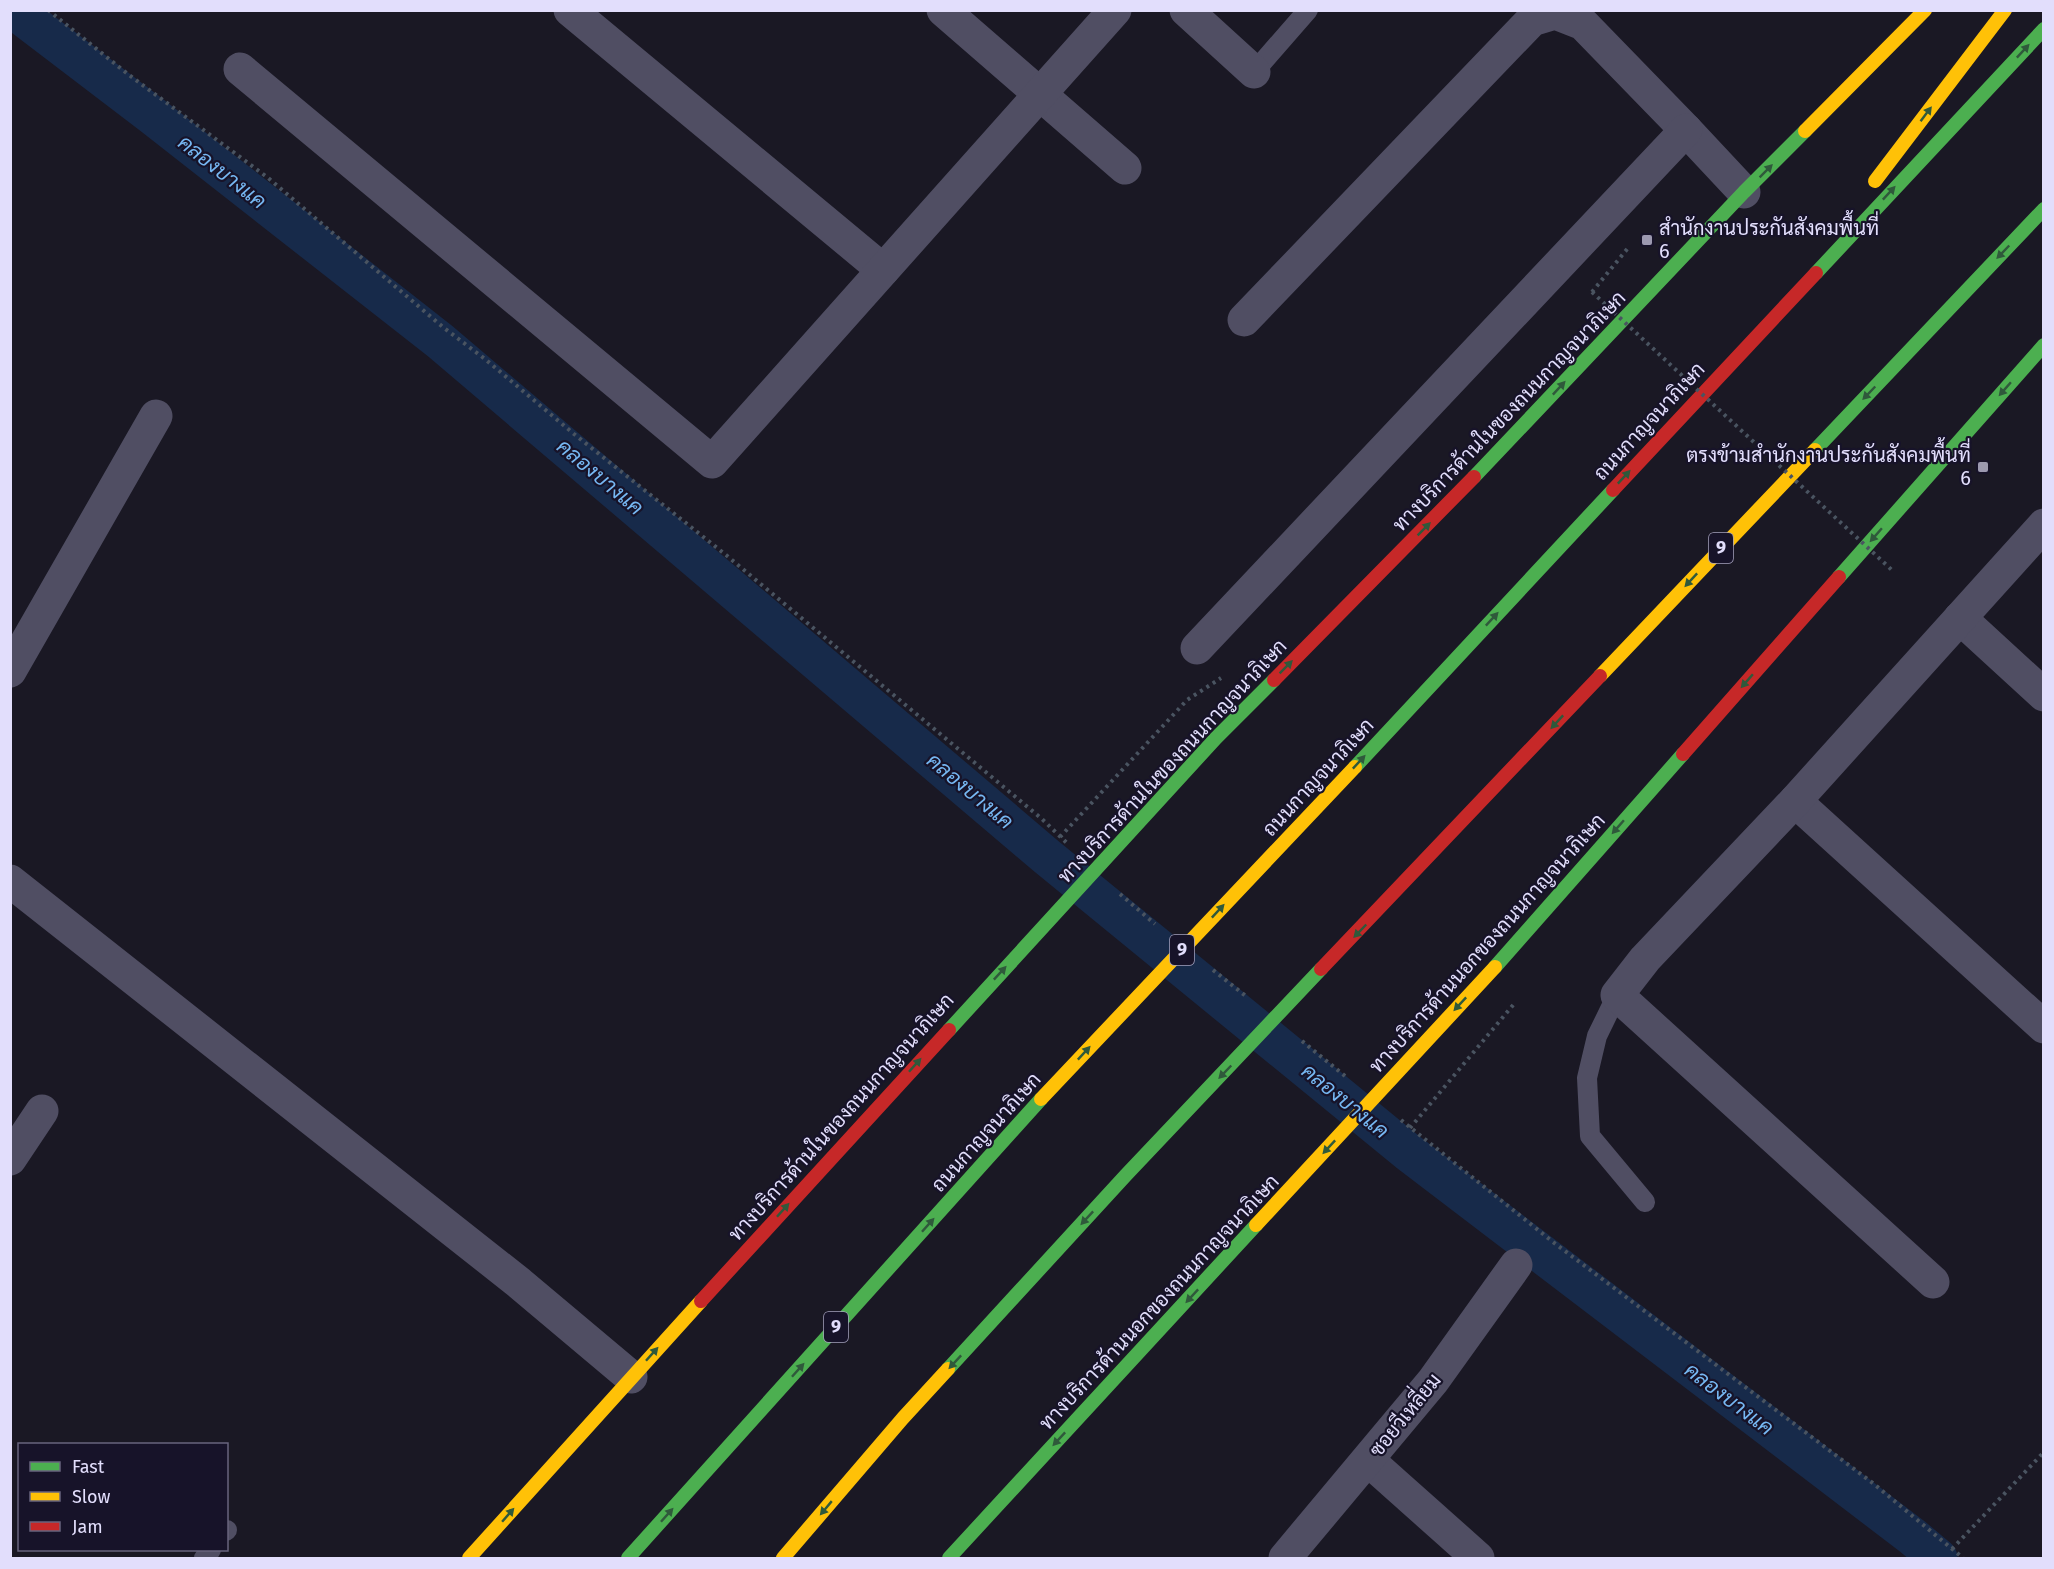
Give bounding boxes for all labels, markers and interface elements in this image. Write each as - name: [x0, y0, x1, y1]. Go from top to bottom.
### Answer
- one-way arrow: [2016, 43, 2030, 58]
- one-way arrow: [1920, 106, 1933, 122]
- water label: คลองบางแค: [173, 129, 271, 215]
- one-way arrow: [1758, 164, 1772, 178]
- one-way arrow: [1882, 186, 1896, 200]
- place label: สำนักงานประกันสังคมพื้นที่ 6: [1659, 210, 1879, 263]
- marker: สำนักงานประกันสังคมพื้นที่ 6: [1640, 233, 1654, 247]
- one-way arrow: [1996, 244, 2010, 259]
- street label: ทางบริการด้านในของถนนกาญจนาภิเษก: [1387, 285, 1630, 536]
- street label: ถนนกาญจนาภิเษก: [1588, 357, 1710, 485]
- one-way arrow: [1551, 381, 1565, 395]
- one-way arrow: [1999, 381, 2012, 396]
- one-way arrow: [1863, 385, 1876, 400]
- water label: คลองบางแค: [552, 433, 648, 521]
- place label: ตรงข้ามสำนักงานประกันสังคมพื้นที่ 6: [1686, 437, 1971, 490]
- marker: ตรงข้ามสำนักงานประกันสังคมพื้นที่ 6: [1976, 460, 1990, 474]
- one-way arrow: [1617, 470, 1631, 484]
- one-way arrow: [1417, 522, 1431, 536]
- one-way arrow: [1870, 527, 1883, 542]
- road number: 9: [1709, 533, 1733, 563]
- one-way arrow: [1685, 572, 1698, 587]
- one-way arrow: [1484, 613, 1498, 627]
- street label: ทางบริการด้านในของถนนกาญจนาภิเษก: [1052, 633, 1292, 888]
- one-way arrow: [1279, 661, 1293, 675]
- one-way arrow: [1741, 673, 1754, 688]
- street label: ถนนกาญจนาภิเษก: [1257, 713, 1379, 841]
- one-way arrow: [1551, 715, 1565, 729]
- water label: คลองบางแค: [922, 747, 1018, 835]
- one-way arrow: [1352, 755, 1365, 770]
- street label: ทางบริการด้านนอกของถนนกาญจนาภิเษก: [1364, 808, 1610, 1078]
- one-way arrow: [1611, 820, 1625, 835]
- one-way arrow: [1211, 905, 1225, 919]
- one-way arrow: [1353, 923, 1367, 938]
- road number: 9: [1170, 935, 1194, 965]
- one-way arrow: [992, 966, 1006, 980]
- street label: ทางบริการด้านในของถนนกาญจนาภิเษก: [723, 988, 959, 1246]
- one-way arrow: [1454, 997, 1468, 1011]
- one-way arrow: [1077, 1047, 1091, 1061]
- one-way arrow: [908, 1058, 922, 1073]
- water label: คลองบางแค: [1296, 1058, 1394, 1144]
- one-way arrow: [1219, 1064, 1233, 1078]
- street label: ถนนกาญจนาภิเษก: [926, 1067, 1046, 1197]
- one-way arrow: [1322, 1140, 1336, 1154]
- street label: ทางบริการด้านนอกของถนนกาญจนาภิเษก: [1034, 1169, 1284, 1435]
- one-way arrow: [776, 1202, 790, 1217]
- one-way arrow: [1081, 1210, 1094, 1225]
- one-way arrow: [921, 1218, 934, 1233]
- one-way arrow: [1186, 1288, 1199, 1303]
- road number: 9: [824, 1312, 848, 1342]
- one-way arrow: [645, 1347, 658, 1362]
- one-way arrow: [948, 1354, 962, 1369]
- water label: คลองบางแค: [1679, 1357, 1779, 1441]
- one-way arrow: [791, 1363, 804, 1378]
- street label: ซอยวีเหลี่ยม: [1360, 1365, 1446, 1461]
- one-way arrow: [1052, 1431, 1066, 1446]
- legend: [18, 1443, 228, 1551]
- text: Fast: [72, 1456, 105, 1478]
- text: Slow: [72, 1486, 111, 1508]
- one-way arrow: [820, 1500, 833, 1515]
- one-way arrow: [501, 1508, 514, 1523]
- one-way arrow: [660, 1508, 673, 1523]
- text: Jam: [72, 1516, 103, 1538]

